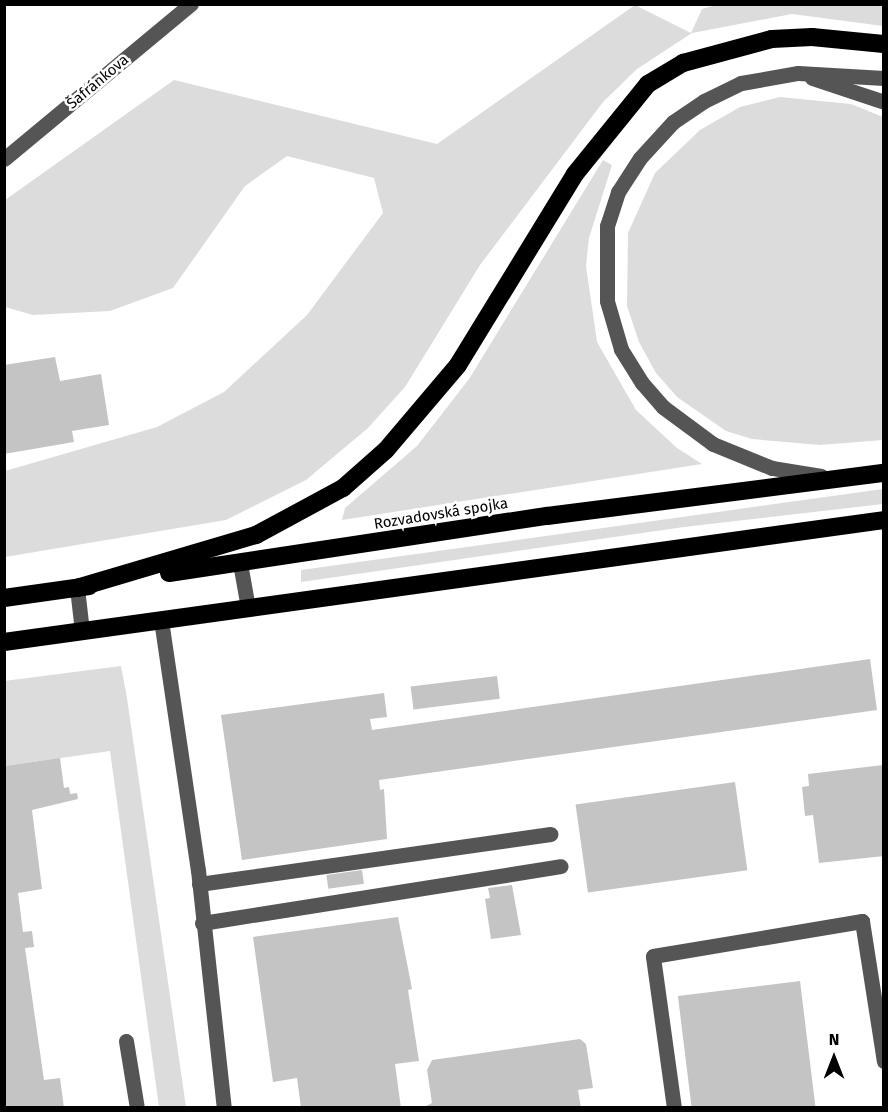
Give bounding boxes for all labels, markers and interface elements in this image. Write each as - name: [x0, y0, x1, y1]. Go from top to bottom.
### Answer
- street label: Šafránkova: [63, 51, 133, 113]
- street label: Rozvadovská spojka: [373, 495, 509, 533]
- north arrow: [804, 1028, 864, 1088]
- text: N: [829, 1030, 839, 1049]

